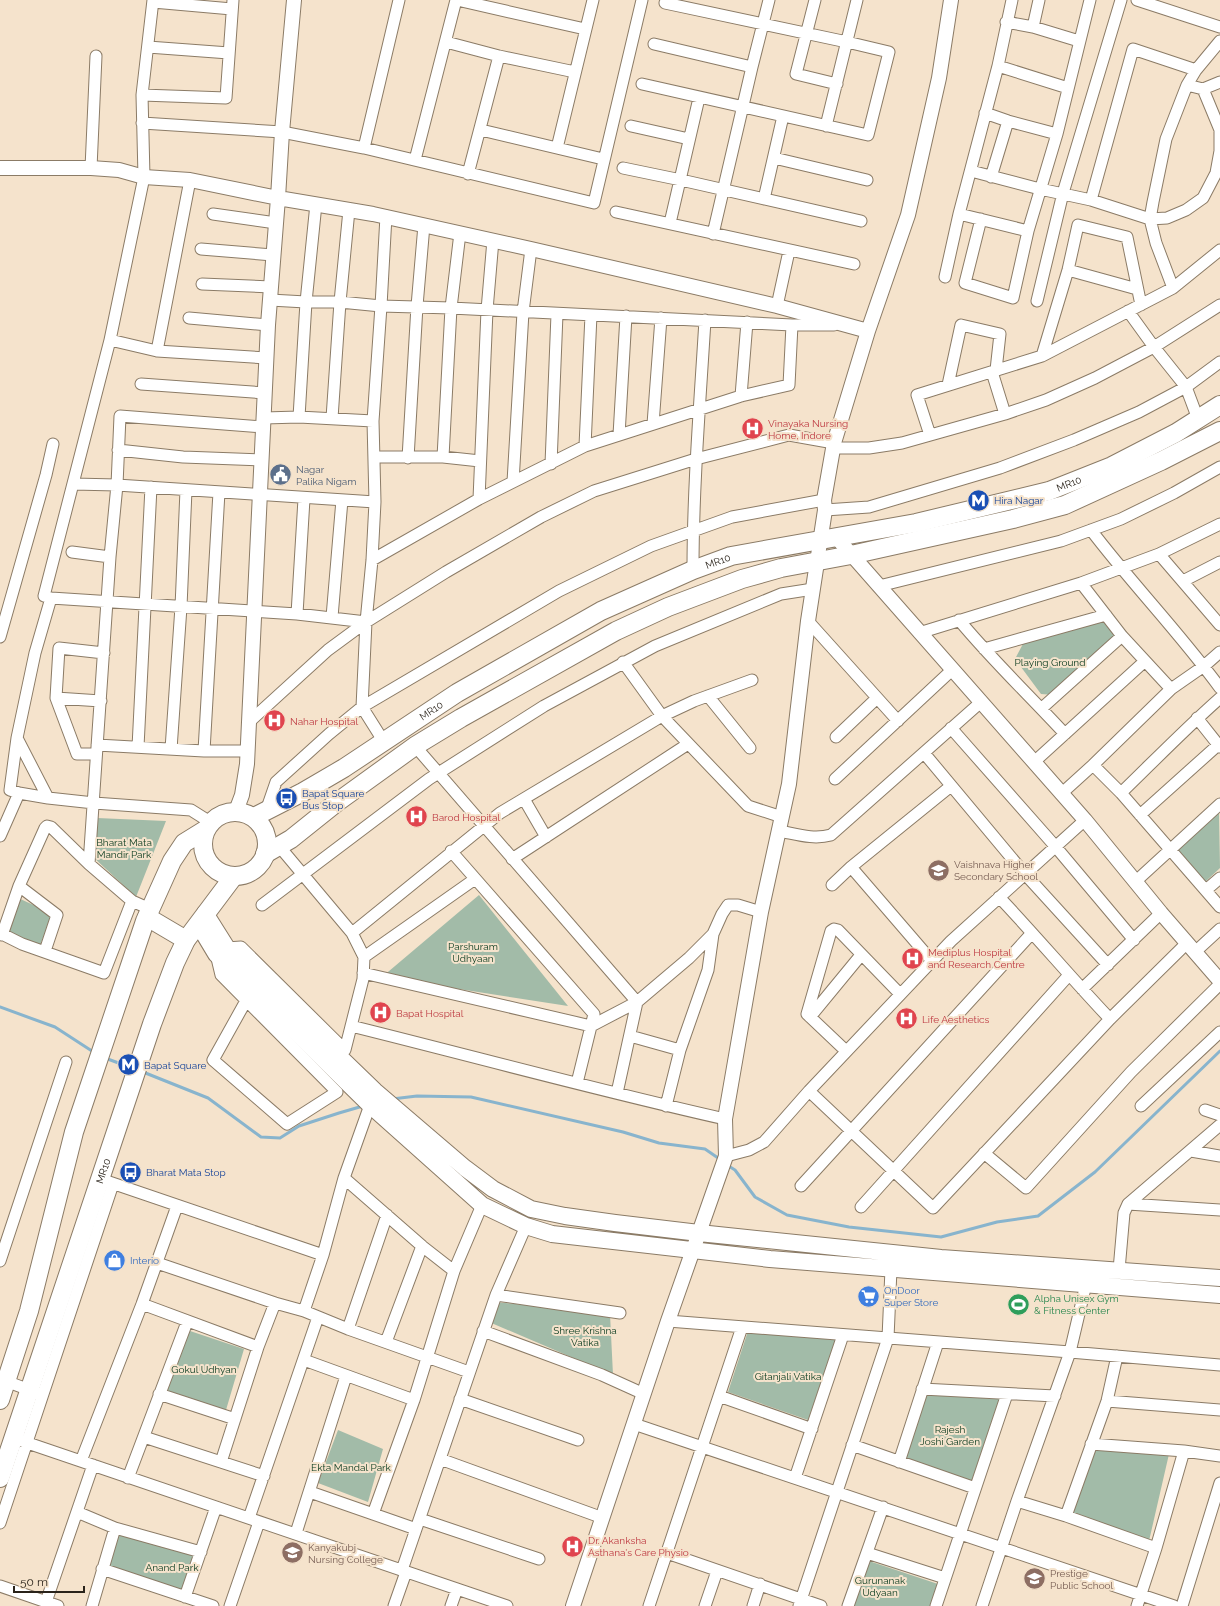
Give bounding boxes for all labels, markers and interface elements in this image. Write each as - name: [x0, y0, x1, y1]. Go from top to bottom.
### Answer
- hospital icon: Vinayaka Nursing Home, Indore: [739, 416, 765, 442]
- place label: Vinayaka Nursing Home, Indore: [768, 418, 848, 441]
- public building icon: Nagar Palika Nigam: [267, 462, 293, 488]
- place label: Nagar Palika Nigam: [296, 464, 357, 487]
- street label: MR10: [1055, 474, 1083, 493]
- metro station icon: Hira Nagar: [966, 487, 992, 513]
- place label: Hira Nagar: [994, 495, 1044, 506]
- street label: MR10: [704, 552, 732, 571]
- park label: Playing Ground: [1015, 657, 1085, 668]
- street label: MR10: [418, 699, 445, 722]
- hospital icon: Nahar Hospital: [262, 708, 288, 734]
- place label: Nahar Hospital: [290, 716, 358, 727]
- bus stop icon: Bapat Square Bus Stop: [274, 786, 300, 812]
- place label: Bapat Square Bus Stop: [302, 788, 365, 811]
- hospital icon: Barod Hospital: [404, 804, 430, 830]
- place label: Barod Hospital: [432, 812, 500, 823]
- park label: Bharat Mata Mandir Park: [96, 837, 152, 860]
- school or university icon: Vaishnava Higher Secondary School: [926, 857, 952, 883]
- place label: Vaishnava Higher Secondary School: [954, 859, 1038, 882]
- park label: Parshuram Udhyaan: [448, 941, 498, 964]
- hospital icon: Mediplus Hospital and Research Centre: [900, 945, 926, 971]
- place label: Mediplus Hospital and Research Centre: [928, 947, 1025, 970]
- hospital icon: Bapat Hospital: [368, 1000, 394, 1026]
- hospital icon: Life Aesthetics: [893, 1006, 919, 1032]
- place label: Bapat Hospital: [396, 1008, 464, 1019]
- place label: Life Aesthetics: [922, 1014, 990, 1025]
- metro station icon: Bapat Square: [115, 1052, 141, 1078]
- place label: Bapat Square: [144, 1060, 207, 1071]
- street label: MR10: [94, 1157, 113, 1185]
- bus stop icon: Bharat Mata Stop: [118, 1159, 144, 1185]
- place label: Bharat Mata Stop: [146, 1167, 226, 1178]
- shop icon: Interio: [101, 1247, 127, 1273]
- place label: Interio: [130, 1255, 159, 1266]
- supermarket icon: OnDoor Super Store: [856, 1283, 882, 1309]
- place label: OnDoor Super Store: [884, 1285, 938, 1308]
- sports icon: Alpha Unisex Gym & Fitness Center: [1005, 1291, 1031, 1317]
- place label: Alpha Unisex Gym & Fitness Center: [1034, 1293, 1119, 1316]
- park label: Shree Krishna Vatika: [553, 1325, 617, 1348]
- park label: Gokul Udhyan: [171, 1364, 237, 1375]
- park label: Gitanjali Vatika: [755, 1371, 821, 1382]
- park label: Rajesh Joshi Garden: [920, 1424, 980, 1447]
- park label: Ekta Mandal Park: [311, 1462, 392, 1473]
- hospital icon: Dr. Akanksha Asthana's Care Physio: [560, 1533, 586, 1559]
- place label: Dr. Akanksha Asthana's Care Physio: [588, 1535, 689, 1558]
- school or university icon: Kanyakubj Nursing College: [280, 1540, 306, 1566]
- place label: Kanyakubj Nursing College: [308, 1542, 383, 1565]
- park label: Anand Park: [145, 1562, 199, 1573]
- school or university icon: Prestige Public School: [1022, 1566, 1048, 1592]
- scale bar: [14, 1568, 84, 1594]
- place label: Prestige Public School: [1050, 1568, 1114, 1591]
- text: 50 m: [20, 1575, 48, 1589]
- park label: Gurunanak Udyaan: [855, 1575, 906, 1598]

